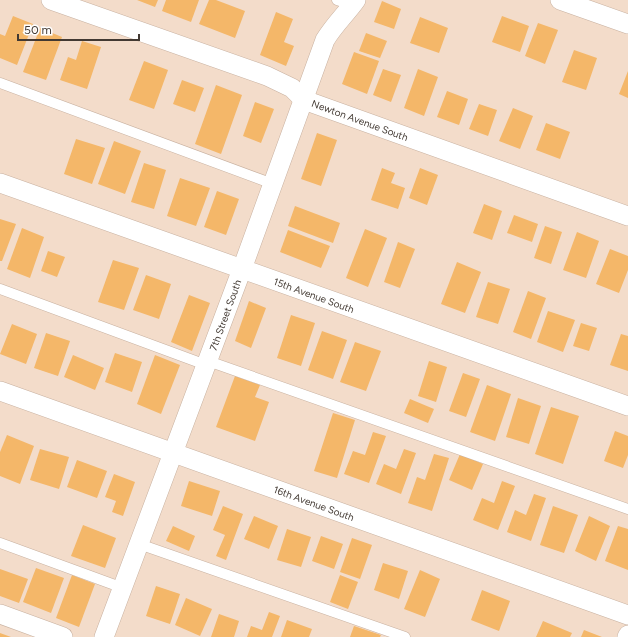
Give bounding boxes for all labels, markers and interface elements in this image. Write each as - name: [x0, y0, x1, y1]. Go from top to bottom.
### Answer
- scale bar: [18, 16, 139, 42]
- text: 50 m: [24, 23, 52, 37]
- street label: Newton Avenue South: [310, 97, 410, 144]
- street label: 15th Avenue South: [272, 275, 356, 316]
- street label: 7th Street South: [207, 278, 244, 352]
- street label: 16th Avenue South: [272, 483, 356, 524]

